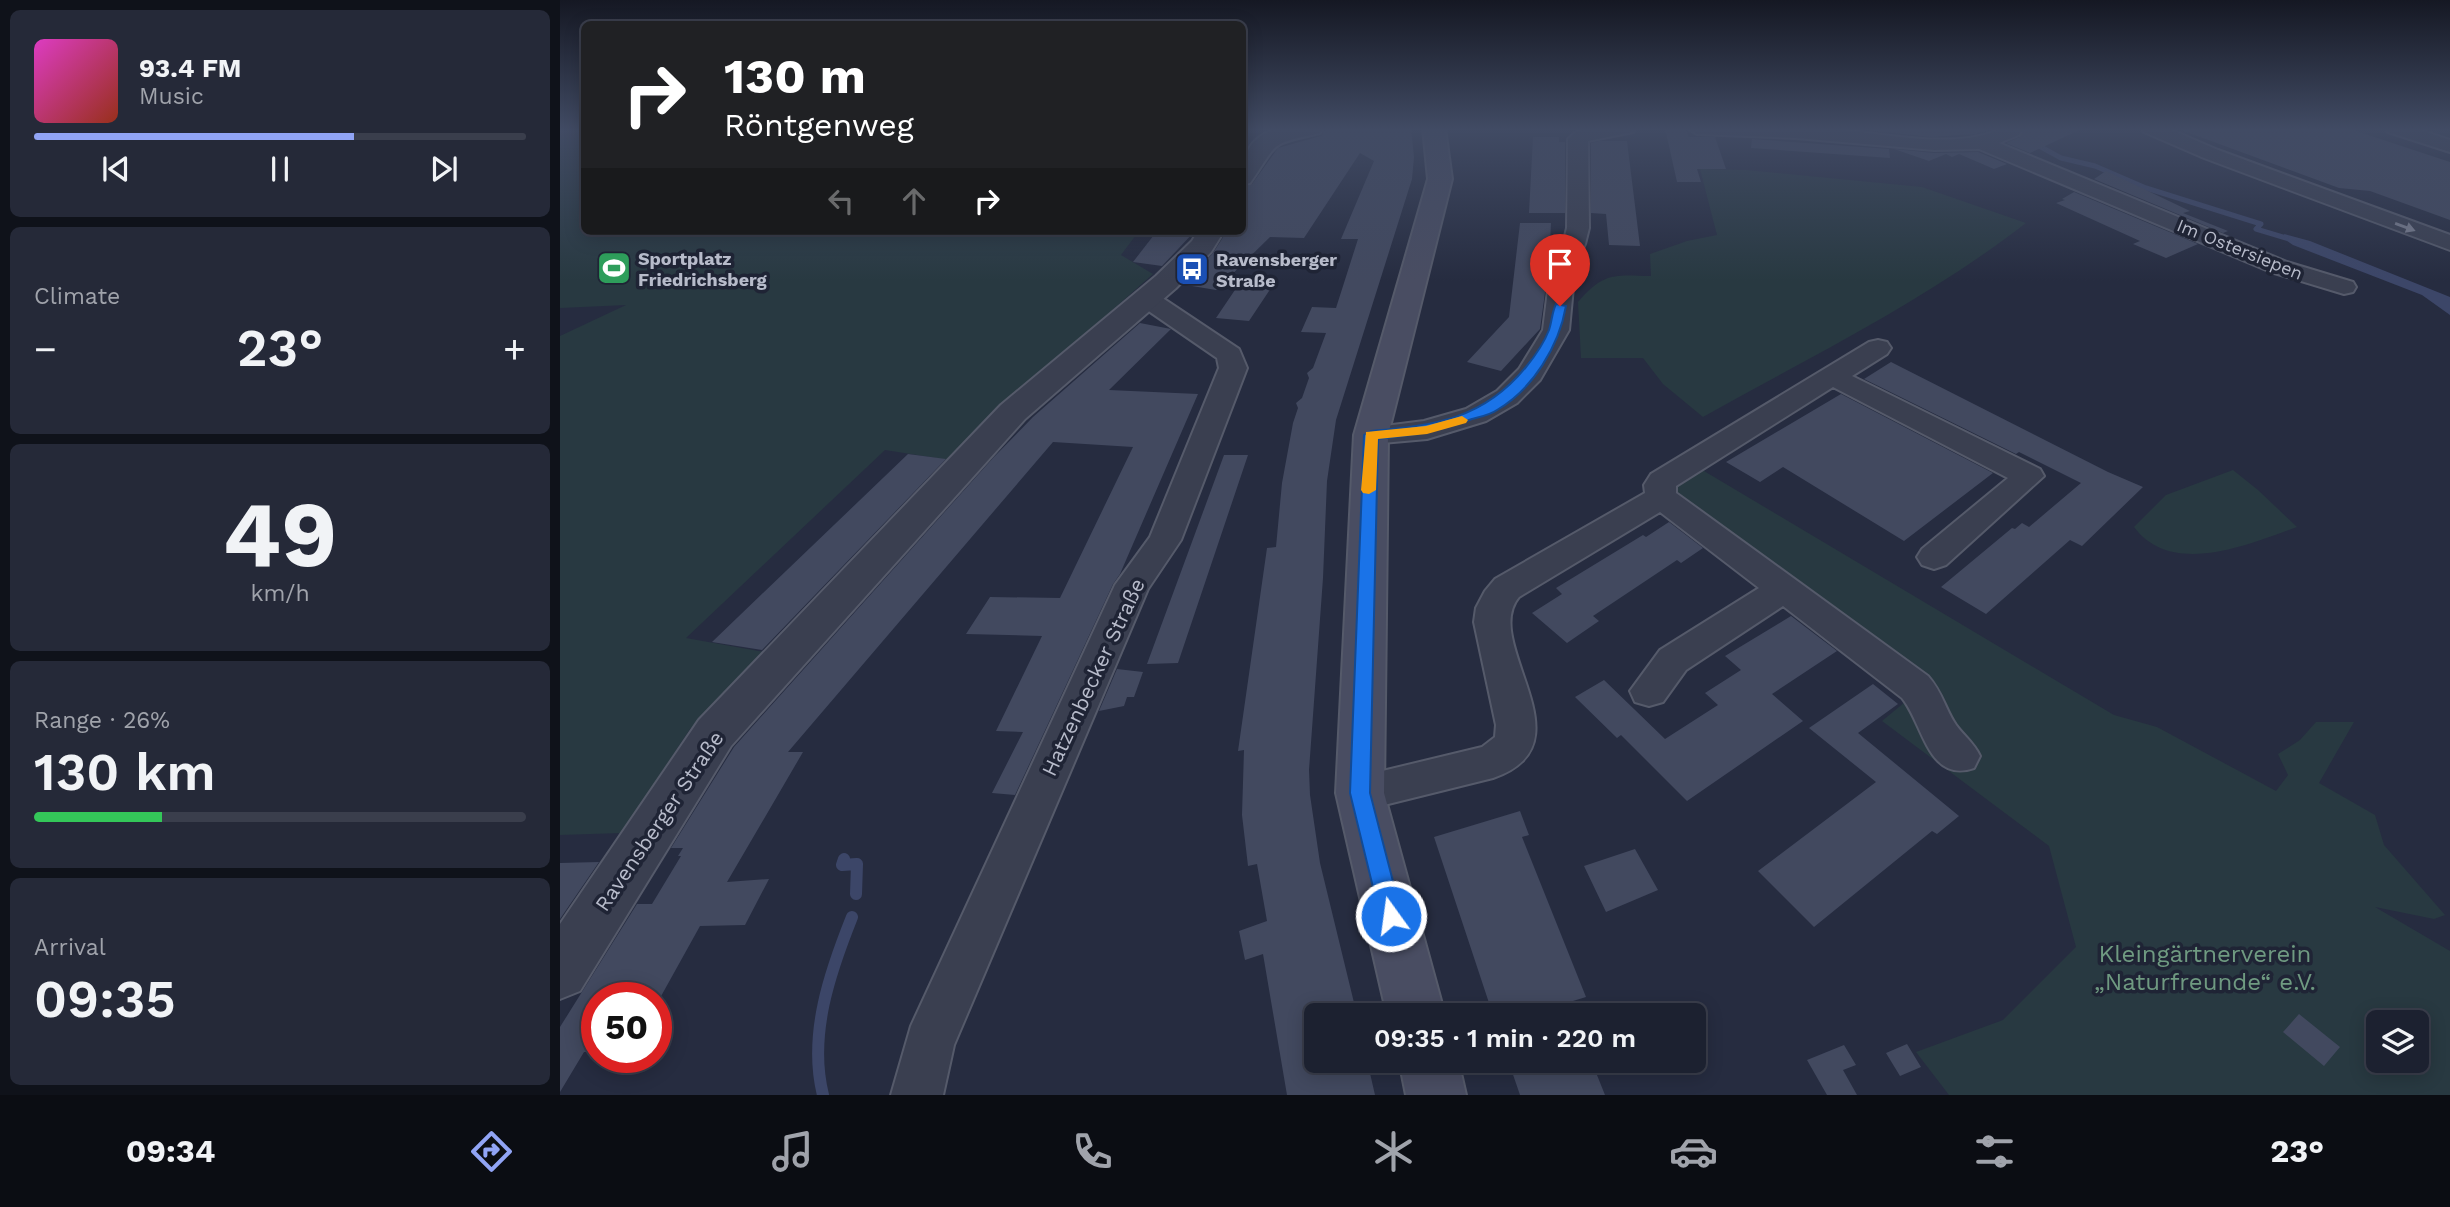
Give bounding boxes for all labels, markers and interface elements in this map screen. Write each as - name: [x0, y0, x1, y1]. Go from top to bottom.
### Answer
- text: 130 m: [724, 47, 866, 105]
- icon: right: [609, 49, 700, 140]
- text: 93.4 FM: [139, 53, 241, 83]
- text: Music: [139, 83, 204, 110]
- text: Röntgenweg: [724, 106, 914, 144]
- icon: previous: [97, 150, 135, 188]
- icon: pause: [261, 150, 299, 188]
- icon: next: [425, 150, 463, 188]
- icon: left: [822, 182, 860, 220]
- icon: ahead: [895, 182, 933, 220]
- icon: right: [968, 182, 1006, 220]
- street label: Im Ostersiepen: [2174, 214, 2306, 284]
- one-way arrow: [2395, 222, 2416, 233]
- pin: [1530, 234, 1590, 306]
- icon: arrive: [1541, 245, 1579, 283]
- place label: Sportplatz Friedrichsberg: [638, 248, 768, 290]
- sports icon: Sportplatz Friedrichsberg: [595, 249, 633, 287]
- place label: Ravensberger Straße: [1216, 249, 1337, 291]
- bus stop icon: Ravensberger Straße: [1173, 250, 1211, 288]
- text: Climate: [34, 283, 120, 310]
- text: 23°: [237, 318, 323, 379]
- text: −: [34, 327, 57, 371]
- text: +: [503, 327, 526, 371]
- text: 49: [223, 481, 337, 588]
- street label: Hatzenbecker Straße: [1036, 574, 1150, 780]
- text: km/h: [250, 580, 310, 607]
- text: Range · 26%: [34, 707, 170, 734]
- street label: Ravensberger Straße: [589, 726, 729, 916]
- text: 130 km: [34, 742, 216, 803]
- position arrow: [1354, 879, 1428, 953]
- text: Arrival: [34, 934, 106, 961]
- park label: Kleingärtnerverein „Naturfreunde“ e.V.: [2094, 940, 2316, 996]
- text: 09:35: [34, 969, 176, 1030]
- speed limit sign: 50: [581, 982, 672, 1073]
- map controls: [2366, 1010, 2429, 1073]
- button: layers: [2366, 1010, 2429, 1073]
- text: 09:35 · 1 min · 220 m: [1374, 1023, 1636, 1053]
- icon: directions: [467, 1127, 516, 1176]
- icon: music: [768, 1127, 817, 1176]
- icon: phone: [1068, 1127, 1117, 1176]
- icon: climate: [1369, 1127, 1418, 1176]
- icon: car: [1669, 1127, 1718, 1176]
- icon: filters: [1970, 1127, 2019, 1176]
- text: 09:34: [126, 1132, 215, 1170]
- text: 23°: [2270, 1132, 2324, 1170]

